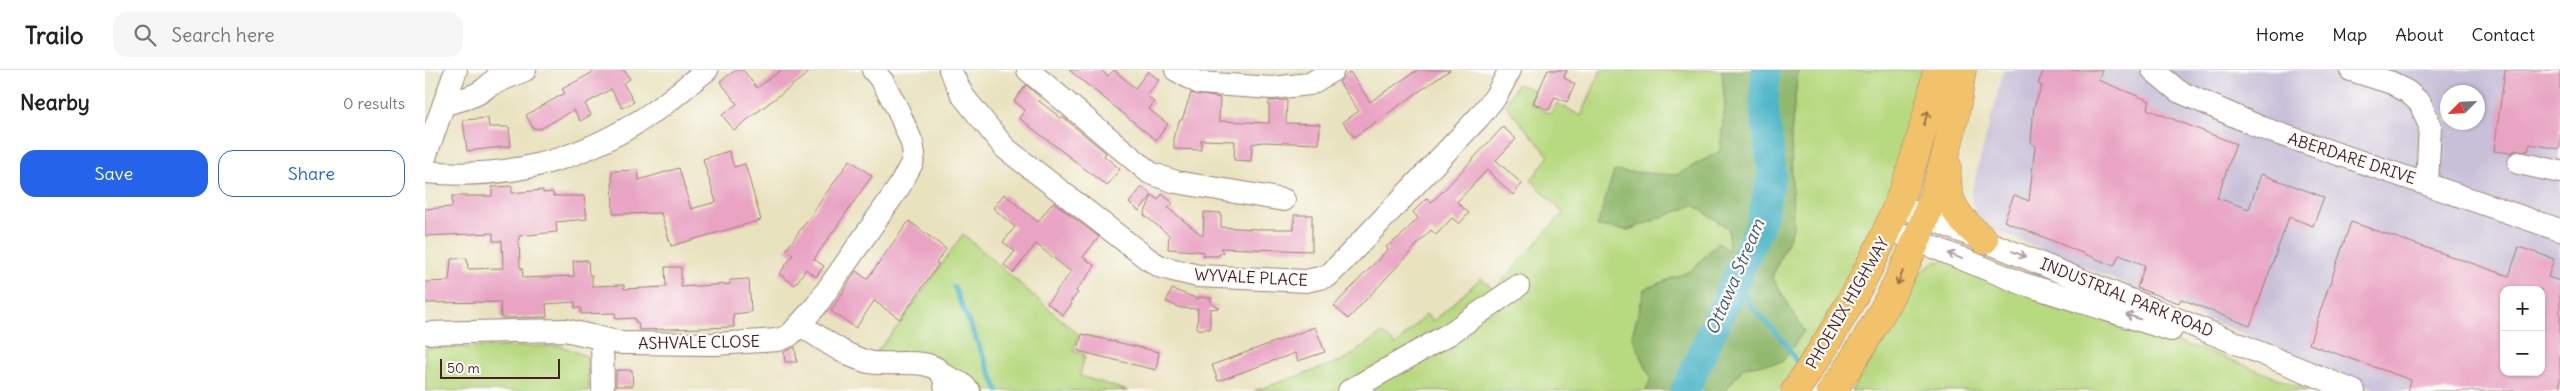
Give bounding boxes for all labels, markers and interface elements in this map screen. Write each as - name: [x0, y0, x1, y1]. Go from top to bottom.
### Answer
- search box: [113, 12, 463, 57]
- text: Trailo: [25, 20, 83, 50]
- icon: search: [131, 21, 159, 49]
- text: Search here: [171, 23, 274, 47]
- text: Home: [2256, 23, 2304, 46]
- text: Map: [2332, 23, 2367, 46]
- text: About: [2395, 23, 2443, 46]
- text: Contact: [2471, 23, 2535, 46]
- north arrow: [2440, 85, 2485, 130]
- text: Nearby: [20, 89, 90, 116]
- text: 0 results: [343, 93, 405, 113]
- one-way arrow: [1922, 111, 1932, 127]
- street label: ABERDARE DRIVE: [2286, 128, 2418, 188]
- button: Save: [20, 150, 208, 197]
- button: Share: [218, 150, 405, 197]
- water label: Ottawa Stream: [1700, 214, 1770, 338]
- street label: PHOENIX HIGHWAY: [1801, 234, 1893, 372]
- one-way arrow: [2011, 250, 2027, 259]
- one-way arrow: [1948, 251, 1963, 260]
- street label: INDUSTRIAL PARK ROAD: [2038, 253, 2216, 341]
- street label: WYVALE PLACE: [1194, 264, 1308, 290]
- one-way arrow: [1894, 270, 1904, 285]
- map controls: [2500, 286, 2545, 376]
- button: +: [2500, 286, 2545, 331]
- one-way arrow: [2125, 312, 2141, 322]
- street label: ASHVALE CLOSE: [638, 331, 760, 353]
- button: −: [2500, 331, 2545, 376]
- scale bar: [440, 356, 560, 379]
- text: 50 m: [447, 359, 480, 377]

